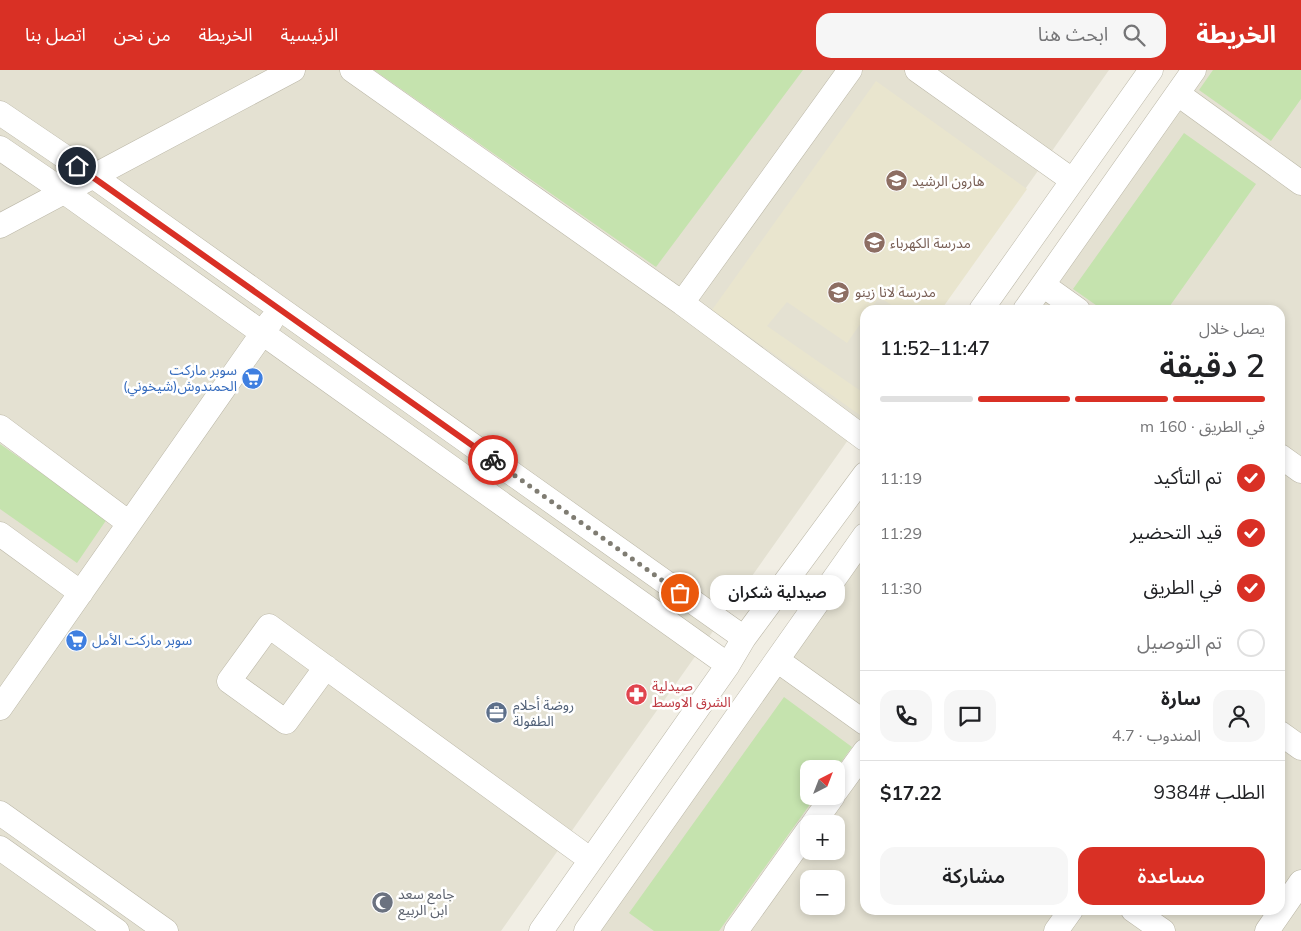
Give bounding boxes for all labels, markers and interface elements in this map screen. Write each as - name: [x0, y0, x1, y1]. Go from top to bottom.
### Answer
- search box: [816, 13, 1166, 58]
- text: الخريطة: [1196, 19, 1276, 49]
- icon: search: [1120, 21, 1148, 49]
- text: ابحث هنا: [1038, 22, 1108, 46]
- text: اتصل بنا: [25, 23, 86, 46]
- text: من نحن: [114, 23, 171, 46]
- text: الخريطة: [199, 23, 253, 46]
- text: الرئيسية: [281, 23, 338, 46]
- pin: [56, 145, 98, 187]
- icon: home: [63, 152, 91, 180]
- school or university icon: هارون الرشيد: [884, 169, 908, 193]
- place label: هارون الرشيد: [912, 172, 985, 190]
- school or university icon: مدرسة الكهرباء: [862, 231, 886, 255]
- place label: مدرسة الكهرباء: [890, 234, 971, 252]
- school or university icon: مدرسة لانا زينو: [827, 280, 851, 304]
- place label: مدرسة لانا زينو: [855, 283, 936, 301]
- text: يصل خلال: [1199, 318, 1265, 338]
- text: 11:47–11:52: [880, 336, 990, 360]
- text: 2 دقيقة: [1160, 345, 1265, 385]
- place label: سوبر ماركت الحمندوش(شيخوني): [123, 361, 237, 397]
- supermarket icon: سوبر ماركت الحمندوش(شيخوني): [241, 366, 265, 390]
- text: في الطريق · 160 m: [1140, 416, 1265, 436]
- courier: [468, 435, 518, 485]
- icon: bike: [479, 446, 507, 474]
- icon: check: [1237, 464, 1265, 492]
- text: تم التأكيد: [1154, 465, 1222, 489]
- text: 11:19: [880, 468, 922, 488]
- icon: check: [1237, 519, 1265, 547]
- text: قيد التحضير: [1130, 520, 1222, 544]
- text: 11:29: [880, 523, 922, 543]
- pin: [659, 572, 701, 614]
- icon: check: [1237, 574, 1265, 602]
- text: في الطريق: [1144, 575, 1222, 599]
- callout: صيدلية شكران: [710, 576, 845, 610]
- text: 11:30: [880, 578, 922, 598]
- icon: bag: [666, 579, 694, 607]
- text: صيدلية شكران: [728, 582, 827, 602]
- supermarket icon: سوبر ماركت الأمل: [64, 628, 88, 652]
- text: تم التوصيل: [1137, 630, 1222, 654]
- place label: سوبر ماركت الأمل: [92, 631, 192, 649]
- place label: صيدلية الشرق الاوسط: [652, 677, 731, 711]
- pharmacy icon: صيدلية الشرق الاوسط: [624, 682, 648, 706]
- text: سارة: [1161, 686, 1201, 710]
- button: phone: [880, 690, 932, 742]
- button: chat: [944, 690, 996, 742]
- button: person: [1213, 690, 1265, 742]
- place label: روضة أحلام الطفولة: [513, 696, 574, 730]
- office icon: روضة أحلام الطفولة: [485, 701, 509, 725]
- text: المندوب · 4.7: [1112, 725, 1201, 745]
- north arrow: [800, 760, 845, 805]
- map controls: [800, 760, 845, 915]
- text: الطلب #9384: [1154, 780, 1265, 804]
- text: $17.22: [880, 781, 942, 805]
- button: +: [800, 815, 845, 860]
- button: مشاركة: [880, 847, 1068, 905]
- button: مساعدة: [1078, 847, 1265, 905]
- button: −: [800, 870, 845, 915]
- place label: جامع سعد ابن الربيع: [398, 885, 454, 921]
- mosque icon: جامع سعد ابن الربيع: [370, 890, 394, 914]

